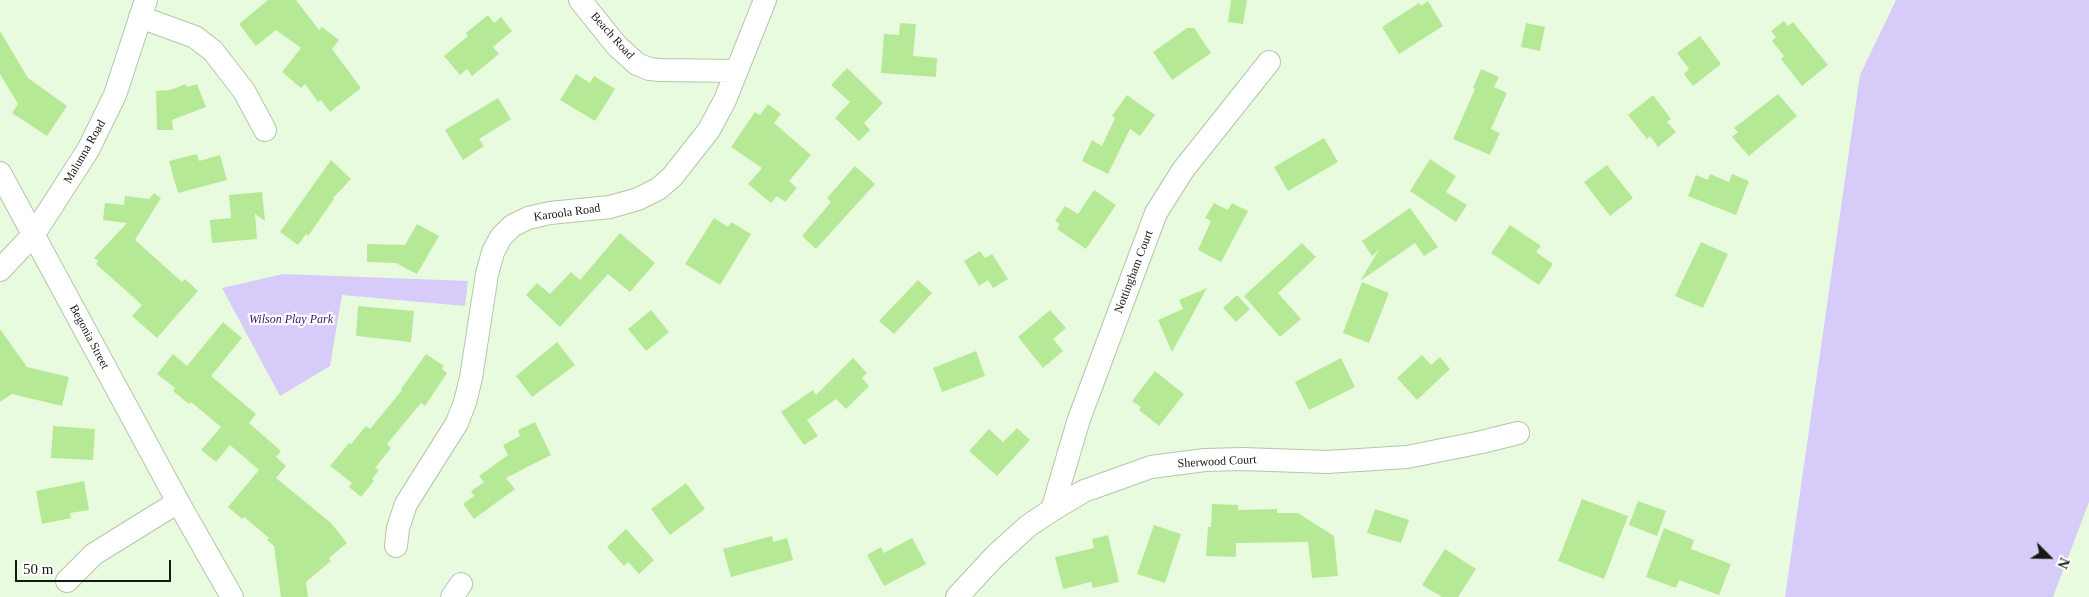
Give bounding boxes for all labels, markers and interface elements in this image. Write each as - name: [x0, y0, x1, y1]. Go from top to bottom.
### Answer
- street label: Beach Road: [587, 10, 637, 62]
- street label: Malunna Road: [61, 118, 109, 186]
- street label: Karoola Road: [533, 201, 601, 225]
- street label: Nottingham Court: [1112, 228, 1156, 316]
- street label: Begonia Street: [66, 302, 112, 372]
- park label: Wilson Play Park: [249, 313, 333, 327]
- street label: Sherwood Court: [1177, 453, 1257, 471]
- north arrow: [2024, 532, 2074, 582]
- scale bar: [18, 550, 174, 582]
- text: N: [2054, 555, 2072, 571]
- text: 50 m: [23, 561, 53, 577]

